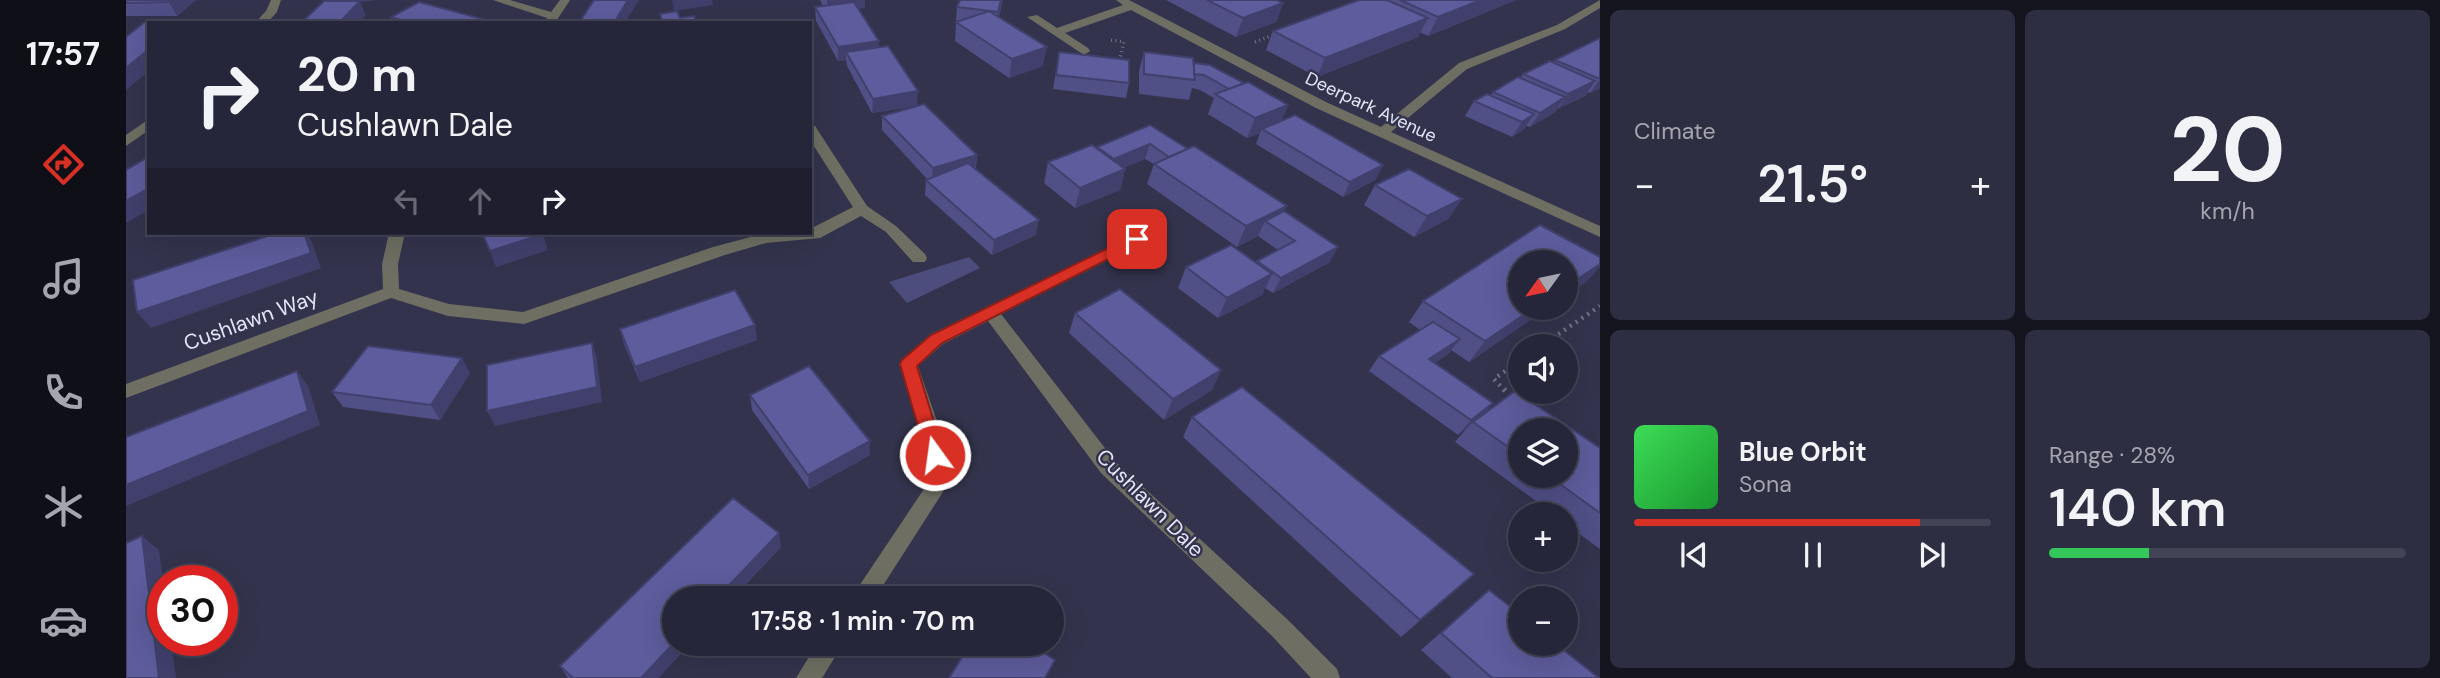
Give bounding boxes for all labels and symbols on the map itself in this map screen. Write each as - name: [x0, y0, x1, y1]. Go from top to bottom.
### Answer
- street label: Deerpark Avenue: [1301, 66, 1441, 148]
- pin: [1107, 209, 1167, 269]
- north arrow: [1508, 250, 1578, 320]
- street label: Cushlawn Way: [180, 283, 323, 357]
- position arrow: [898, 418, 972, 492]
- street label: Cushlawn Dale: [1090, 443, 1210, 563]
- speed limit sign: 30: [147, 565, 238, 656]

